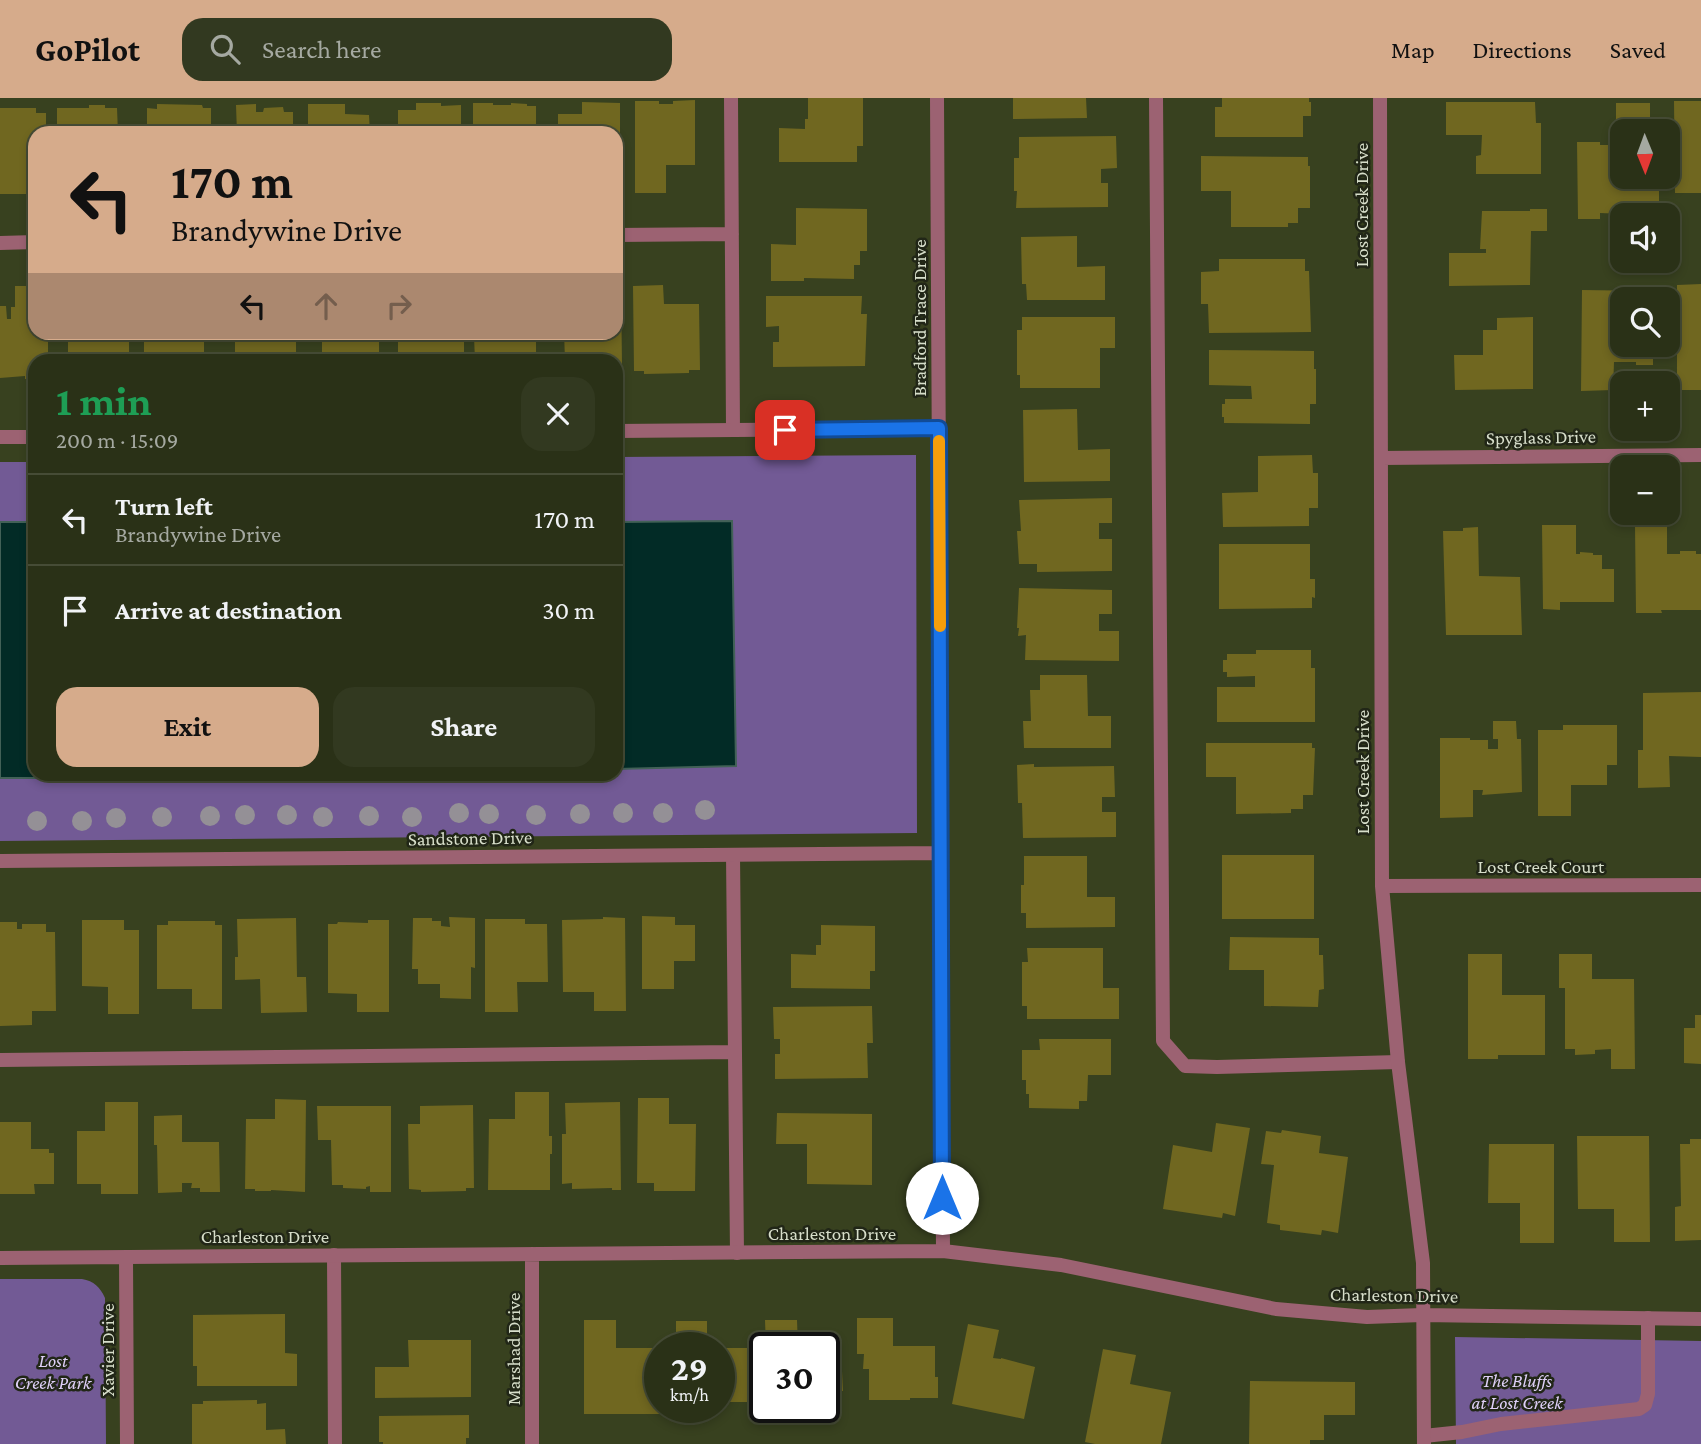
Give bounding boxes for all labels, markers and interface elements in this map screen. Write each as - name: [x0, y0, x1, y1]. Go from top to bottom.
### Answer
- search box: [182, 18, 672, 81]
- icon: search: [206, 30, 244, 68]
- text: GoPilot: [35, 31, 140, 68]
- text: Search here: [262, 35, 381, 64]
- text: Map: [1391, 36, 1435, 63]
- text: Directions: [1473, 36, 1572, 63]
- text: Saved: [1610, 36, 1666, 63]
- north arrow: [1610, 119, 1680, 189]
- map controls: [1610, 119, 1680, 525]
- street label: Lost Creek Drive: [1351, 143, 1372, 267]
- icon: left: [56, 154, 147, 245]
- text: 170 m: [171, 154, 293, 209]
- button: sound: [1610, 203, 1680, 273]
- text: Brandywine Drive: [171, 212, 402, 248]
- street label: Bradford Trace Drive: [909, 240, 930, 396]
- icon: left: [234, 287, 272, 325]
- icon: ahead: [307, 287, 345, 325]
- icon: right: [380, 287, 418, 325]
- button: search: [1610, 287, 1680, 357]
- button: +: [1610, 371, 1680, 441]
- text: 1 min: [56, 377, 152, 424]
- button: close: [521, 377, 595, 451]
- pin: [755, 400, 815, 460]
- icon: arrive: [766, 411, 804, 449]
- street label: Spyglass Drive: [1486, 426, 1596, 448]
- text: 200 m · 15:09: [56, 427, 178, 453]
- button: −: [1610, 455, 1680, 525]
- text: Turn left: [115, 492, 213, 521]
- icon: left: [56, 501, 94, 539]
- text: 170 m: [534, 505, 595, 534]
- text: Brandywine Drive: [115, 521, 281, 547]
- icon: arrive: [56, 592, 94, 630]
- text: Arrive at destination: [115, 596, 342, 625]
- text: 30 m: [542, 596, 595, 625]
- button: Exit: [56, 687, 319, 767]
- button: Share: [333, 687, 595, 767]
- street label: Lost Creek Drive: [1352, 710, 1373, 834]
- street label: Sandstone Drive: [408, 826, 532, 850]
- street label: Lost Creek Court: [1478, 856, 1605, 877]
- position arrow: [905, 1161, 979, 1235]
- street label: Charleston Drive: [768, 1223, 896, 1244]
- street label: Charleston Drive: [201, 1226, 329, 1247]
- street label: Charleston Drive: [1330, 1283, 1458, 1307]
- street label: Marshad Drive: [503, 1293, 524, 1405]
- street label: Xavier Drive: [97, 1303, 118, 1397]
- speed limit sign: 30: [749, 1332, 840, 1423]
- text: 29: [671, 1349, 708, 1388]
- park label: Lost Creek Park: [15, 1350, 92, 1393]
- park label: The Bluffs at Lost Creek: [1472, 1370, 1563, 1413]
- text: km/h: [670, 1385, 709, 1405]

